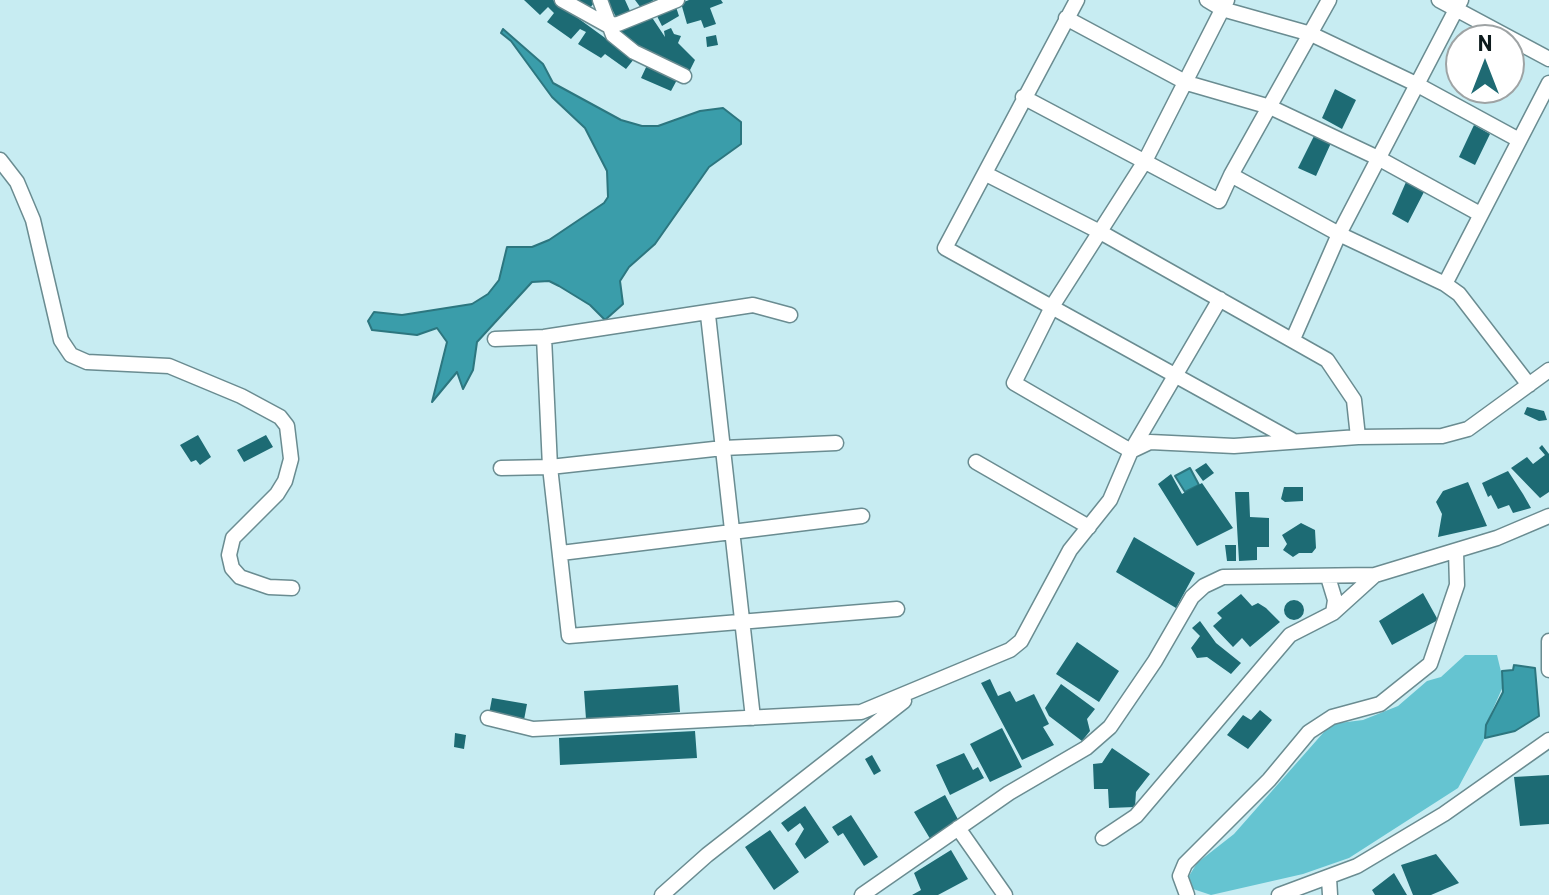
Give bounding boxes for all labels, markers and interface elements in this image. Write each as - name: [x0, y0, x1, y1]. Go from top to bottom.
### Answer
- north arrow: [1445, 24, 1525, 104]
- text: N: [1478, 29, 1492, 55]

